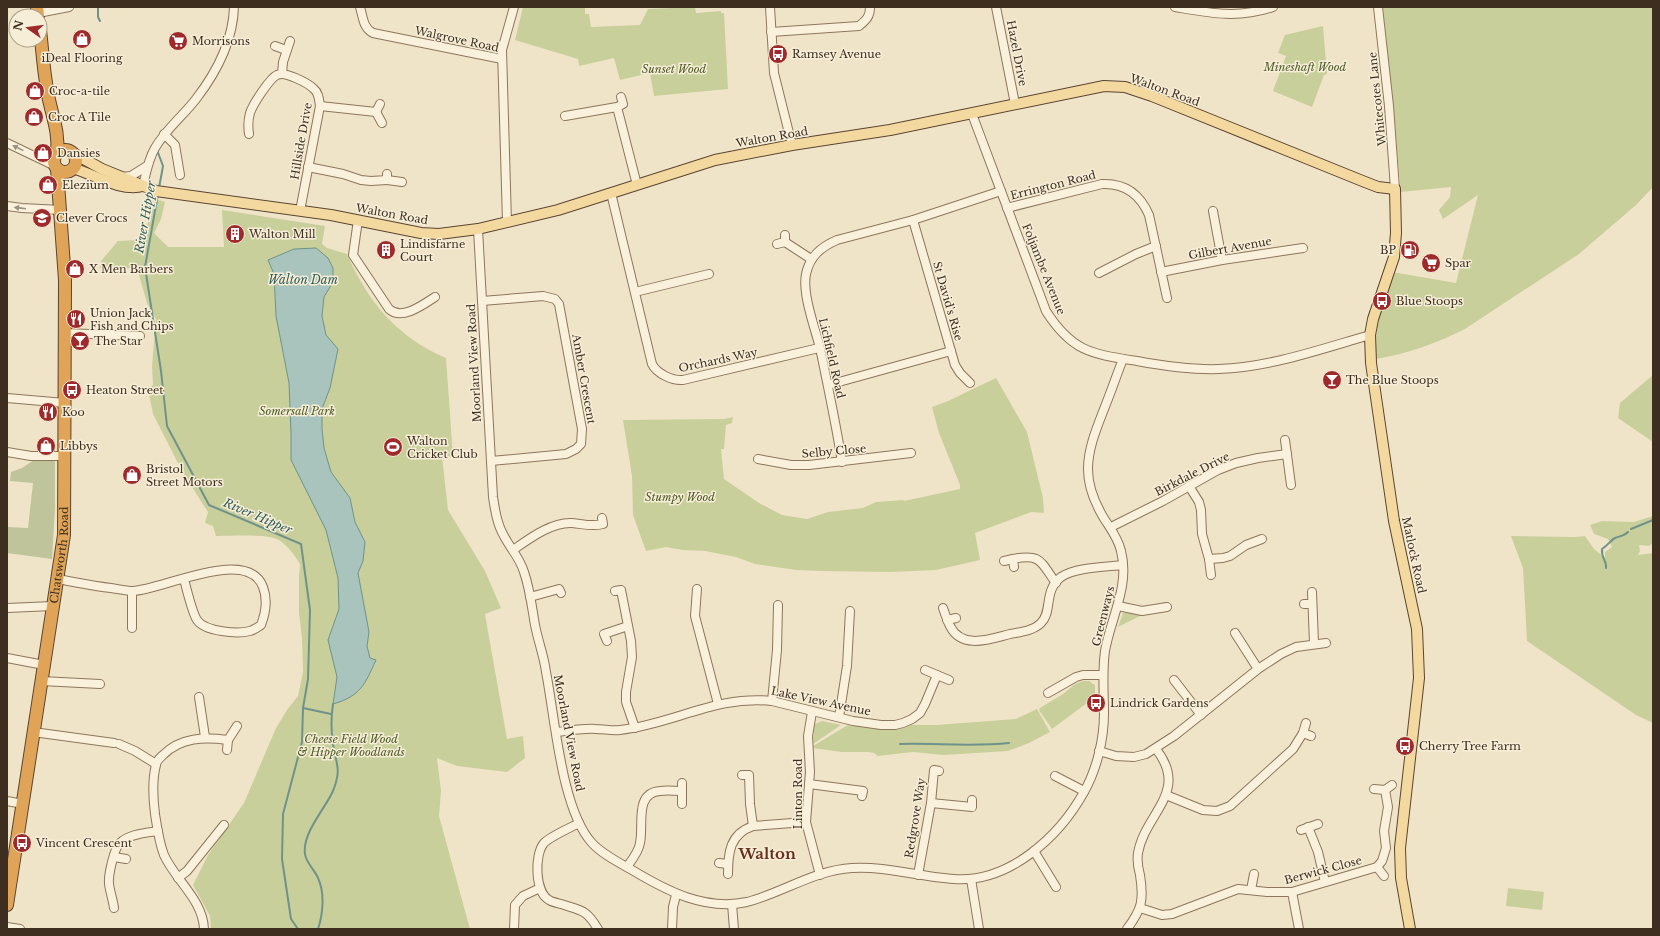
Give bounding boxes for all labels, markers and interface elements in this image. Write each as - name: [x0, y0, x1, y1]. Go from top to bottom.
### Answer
- north arrow: [8, 8, 48, 48]
- text: N: [10, 18, 26, 32]
- street label: Hazel Drive: [1004, 19, 1030, 87]
- street label: Walgrove Road: [413, 23, 501, 55]
- shop icon: iDeal Flooring: [71, 28, 93, 50]
- supermarket icon: Morrisons: [167, 30, 189, 52]
- place label: Morrisons: [192, 34, 250, 48]
- bus stop icon: Ramsey Avenue: [767, 43, 789, 65]
- place label: Ramsey Avenue: [792, 47, 881, 61]
- place label: iDeal Flooring: [41, 51, 123, 65]
- street label: Whitecotes Lane: [1365, 51, 1389, 148]
- park label: Mineshaft Wood: [1263, 60, 1347, 74]
- park label: Sunset Wood: [642, 62, 707, 76]
- street label: Walton Road: [1127, 71, 1202, 109]
- shop icon: Croc-a-tile: [24, 80, 46, 102]
- place label: Croc-a-tile: [49, 84, 110, 98]
- street label: Hillside Drive: [287, 101, 315, 181]
- shop icon: Croc A Tile: [23, 106, 45, 128]
- place label: Croc A Tile: [48, 110, 111, 124]
- street label: Walton Road: [734, 124, 810, 150]
- shop icon: Dansies: [32, 142, 54, 164]
- one-way arrow: [13, 145, 24, 151]
- place label: Dansies: [57, 146, 100, 160]
- street label: Errington Road: [1009, 167, 1098, 202]
- shop icon: Elezium: [37, 174, 59, 196]
- place label: Elezium: [62, 178, 109, 192]
- water label: River Hipper: [131, 179, 159, 255]
- street label: Walton Road: [354, 201, 430, 227]
- one-way arrow: [14, 204, 26, 211]
- school or university icon: Clever Crocs: [31, 207, 53, 229]
- place label: Clever Crocs: [56, 211, 127, 225]
- street label: Foljambe Avenue: [1019, 221, 1069, 317]
- building icon: Walton Mill: [224, 223, 246, 245]
- place label: Walton Mill: [248, 227, 316, 241]
- street label: Gilbert Avenue: [1187, 234, 1273, 262]
- place label: Lindisfarne Court: [400, 237, 465, 264]
- building icon: Lindisfarne Court: [375, 239, 397, 261]
- fuel station icon: BP: [1399, 239, 1421, 261]
- place label: BP: [1380, 243, 1396, 257]
- supermarket icon: Spar: [1420, 252, 1442, 274]
- place label: Spar: [1445, 256, 1472, 270]
- shop icon: X Men Barbers: [64, 258, 86, 280]
- street label: St David's Rise: [930, 260, 966, 342]
- place label: X Men Barbers: [89, 262, 173, 276]
- water label: Walton Dam: [268, 272, 339, 287]
- bus stop icon: Blue Stoops: [1371, 290, 1393, 312]
- place label: Blue Stoops: [1396, 294, 1463, 308]
- street label: Moorland View Road: [464, 303, 484, 423]
- place label: Union Jack Fish and Chips: [90, 306, 174, 333]
- restaurant icon: Union Jack Fish and Chips: [65, 308, 87, 330]
- street label: Lichfield Road: [816, 316, 848, 400]
- bar icon: The Star: [69, 330, 91, 352]
- street label: Amber Crescent: [569, 332, 599, 426]
- place label: The Star: [94, 334, 143, 348]
- street label: Orchards Way: [677, 345, 759, 375]
- bar icon: The Blue Stoops: [1321, 369, 1343, 391]
- place label: The Blue Stoops: [1346, 373, 1439, 387]
- bus stop icon: Heaton Street: [61, 379, 83, 401]
- place label: Heaton Street: [86, 383, 164, 397]
- restaurant icon: Koo: [37, 401, 59, 423]
- park label: Somersall Park: [259, 404, 335, 418]
- place label: Koo: [62, 405, 85, 419]
- place label: Walton Cricket Club: [406, 434, 478, 461]
- shop icon: Libbys: [35, 435, 57, 457]
- sports icon: Walton Cricket Club: [382, 436, 404, 458]
- place label: Libbys: [60, 439, 98, 453]
- street label: Selby Close: [801, 441, 867, 461]
- street label: Birkdale Drive: [1152, 449, 1232, 499]
- place label: Bristol Street Motors: [146, 462, 223, 489]
- shop icon: Bristol Street Motors: [121, 464, 143, 486]
- park label: Stumpy Wood: [645, 490, 715, 504]
- water label: River Hipper: [220, 494, 295, 537]
- street label: Chatsworth Road: [47, 506, 71, 604]
- street label: Matlock Road: [1399, 515, 1429, 595]
- street label: Greenways: [1089, 584, 1117, 648]
- street label: Moorland View Road: [551, 673, 587, 793]
- street label: Lake View Avenue: [770, 684, 872, 718]
- bus stop icon: Lindrick Gardens: [1085, 692, 1107, 714]
- place label: Lindrick Gardens: [1110, 696, 1209, 710]
- park label: Cheese Field Wood & Hipper Woodlands: [297, 732, 405, 759]
- bus stop icon: Cherry Tree Farm: [1394, 735, 1416, 757]
- place label: Cherry Tree Farm: [1419, 739, 1521, 753]
- street label: Linton Road: [791, 758, 805, 829]
- street label: Redgrove Way: [902, 777, 928, 859]
- bus stop icon: Vincent Crescent: [11, 832, 33, 854]
- place label: Vincent Crescent: [35, 836, 133, 850]
- district label: Walton: [737, 844, 796, 863]
- street label: Berwick Close: [1283, 853, 1363, 887]

